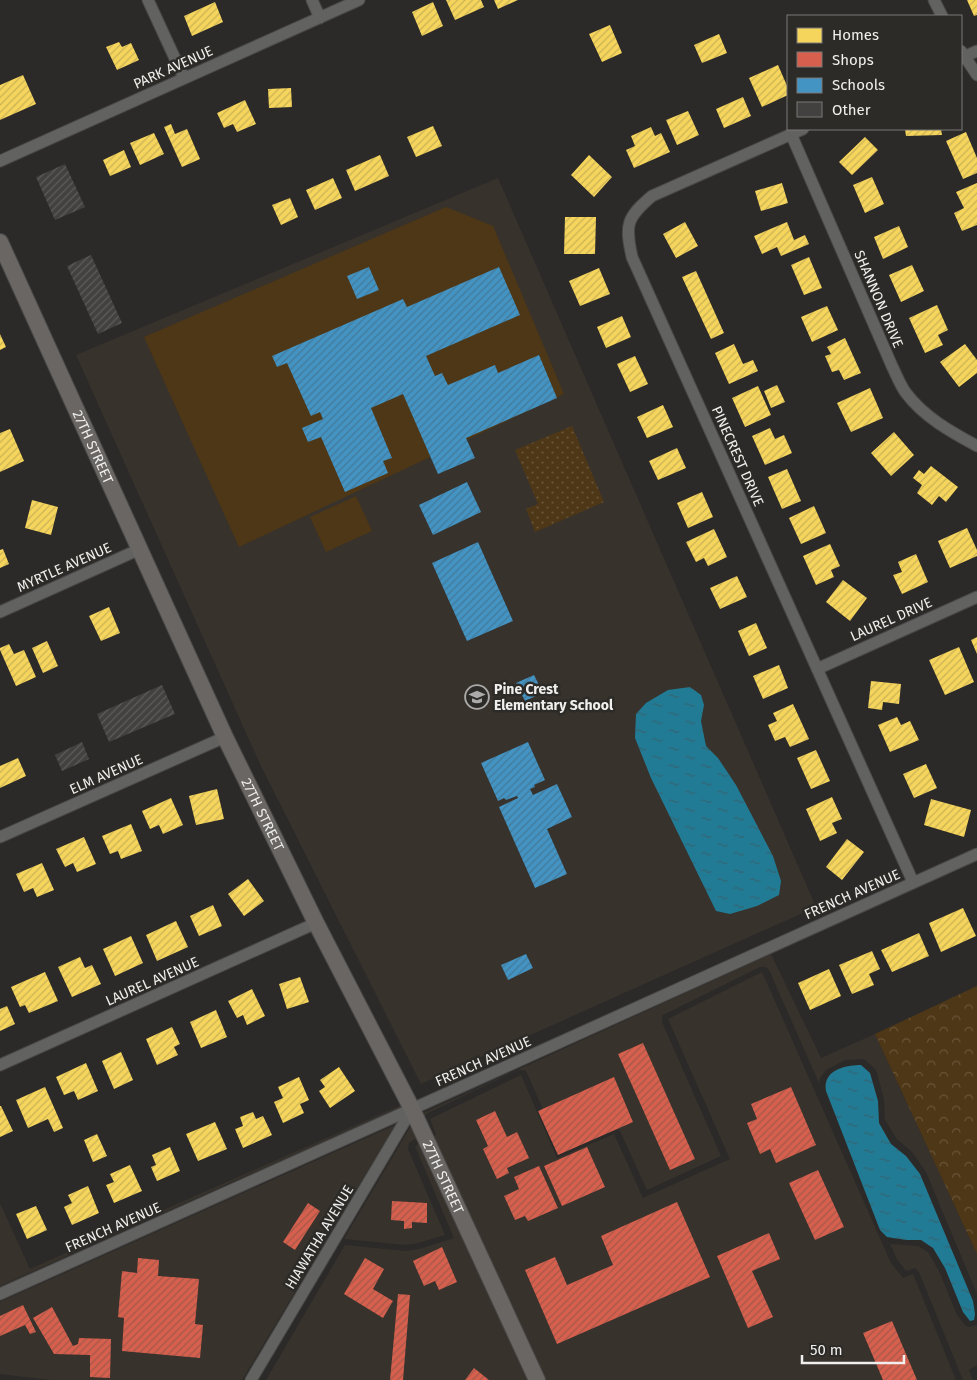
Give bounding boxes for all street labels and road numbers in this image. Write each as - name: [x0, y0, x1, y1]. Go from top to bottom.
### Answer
- street label: PARK AVENUE: [131, 42, 216, 93]
- street label: SHANNON DRIVE: [850, 248, 907, 350]
- street label: PINECREST DRIVE: [708, 403, 767, 509]
- street label: 27TH STREET: [69, 408, 117, 487]
- street label: MYRTLE AVENUE: [14, 539, 114, 596]
- street label: LAUREL DRIVE: [848, 594, 935, 645]
- street label: ELM AVENUE: [67, 751, 145, 798]
- street label: 27TH STREET: [238, 776, 288, 855]
- street label: FRENCH AVENUE: [802, 866, 903, 923]
- street label: LAUREL AVENUE: [103, 953, 201, 1010]
- street label: FRENCH AVENUE: [433, 1033, 534, 1090]
- street label: 27TH STREET: [419, 1138, 467, 1217]
- street label: HIAWATHA AVENUE: [282, 1182, 357, 1292]
- street label: FRENCH AVENUE: [63, 1199, 164, 1256]

